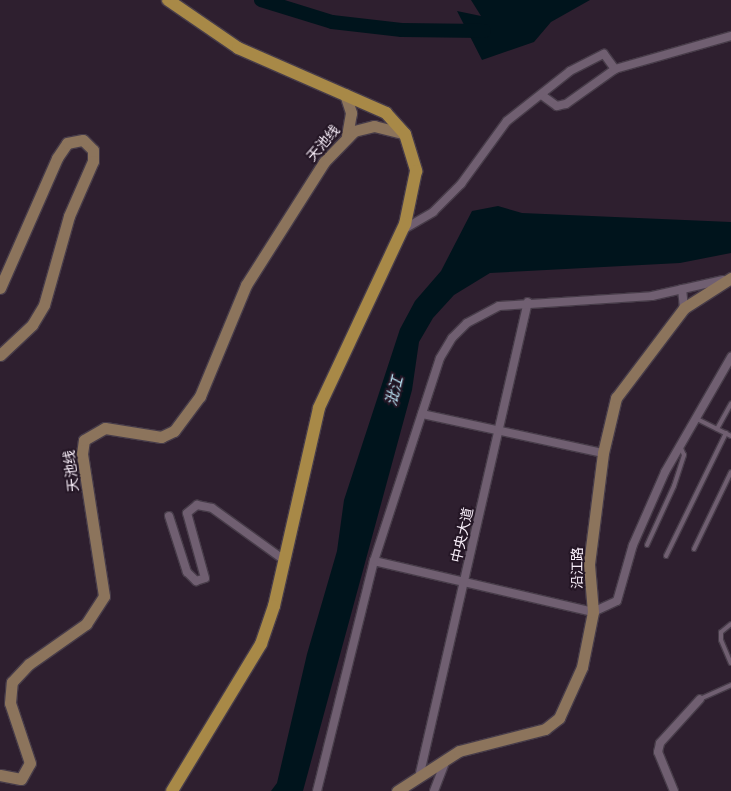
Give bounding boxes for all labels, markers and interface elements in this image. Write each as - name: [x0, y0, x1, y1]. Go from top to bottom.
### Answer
- street label: 天池线: [303, 122, 343, 164]
- water label: 沘江: [382, 374, 406, 408]
- street label: 天池线: [60, 449, 82, 493]
- street label: 中央大道: [448, 506, 476, 564]
- street label: 沿江路: [569, 547, 585, 589]

